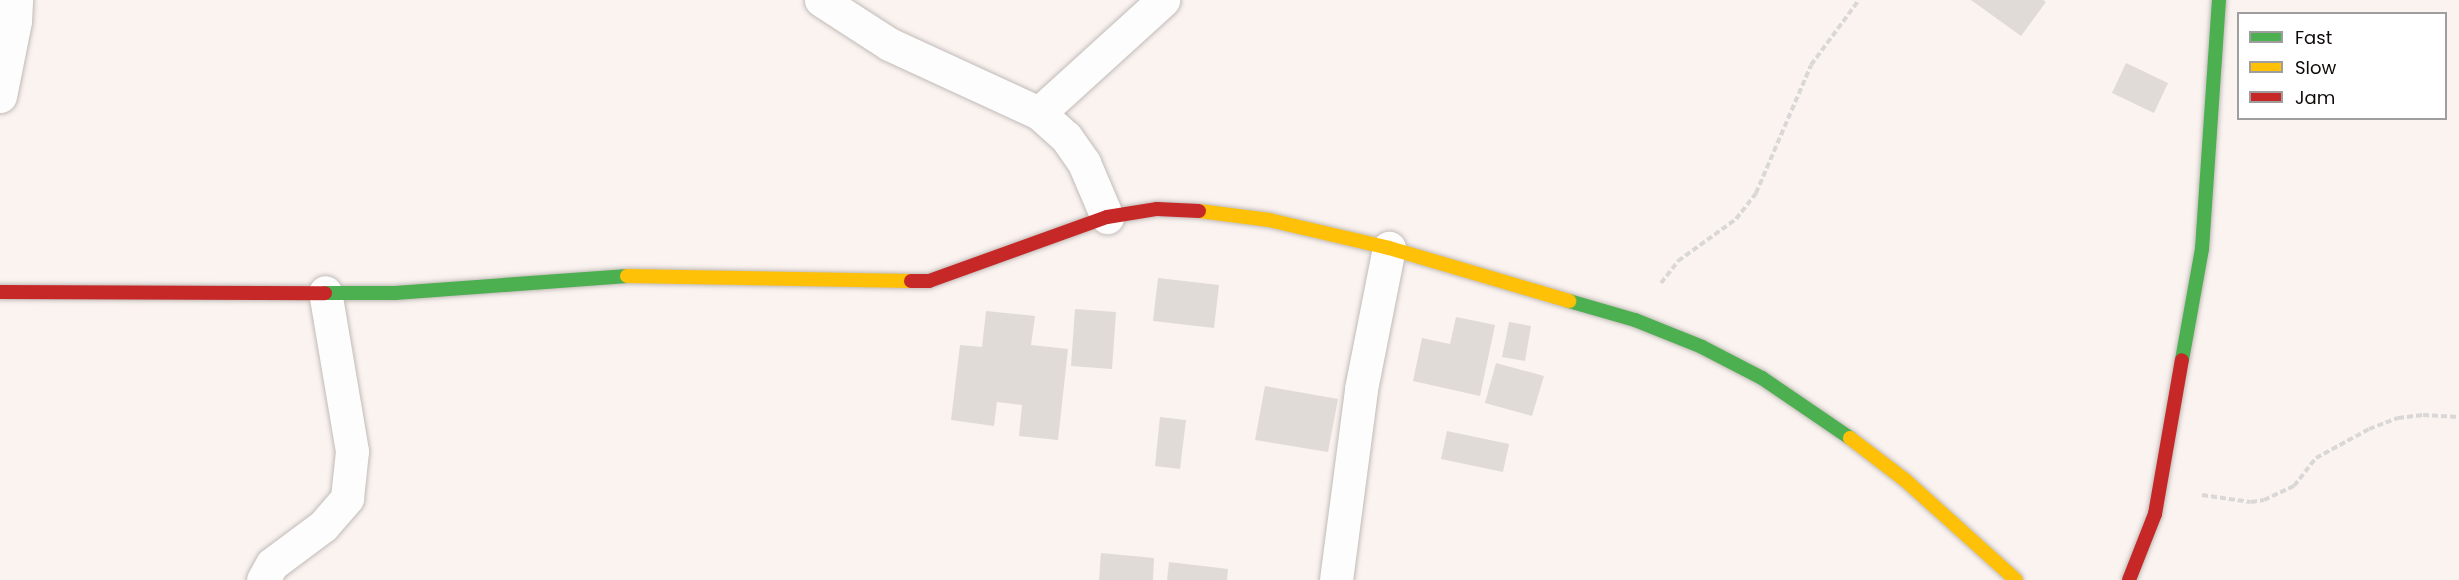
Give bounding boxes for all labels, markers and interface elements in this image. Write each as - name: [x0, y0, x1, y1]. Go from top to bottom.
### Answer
- legend: [2237, 12, 2447, 120]
- text: Fast: [2295, 25, 2332, 50]
- text: Slow: [2295, 55, 2336, 80]
- text: Jam: [2295, 85, 2335, 110]

